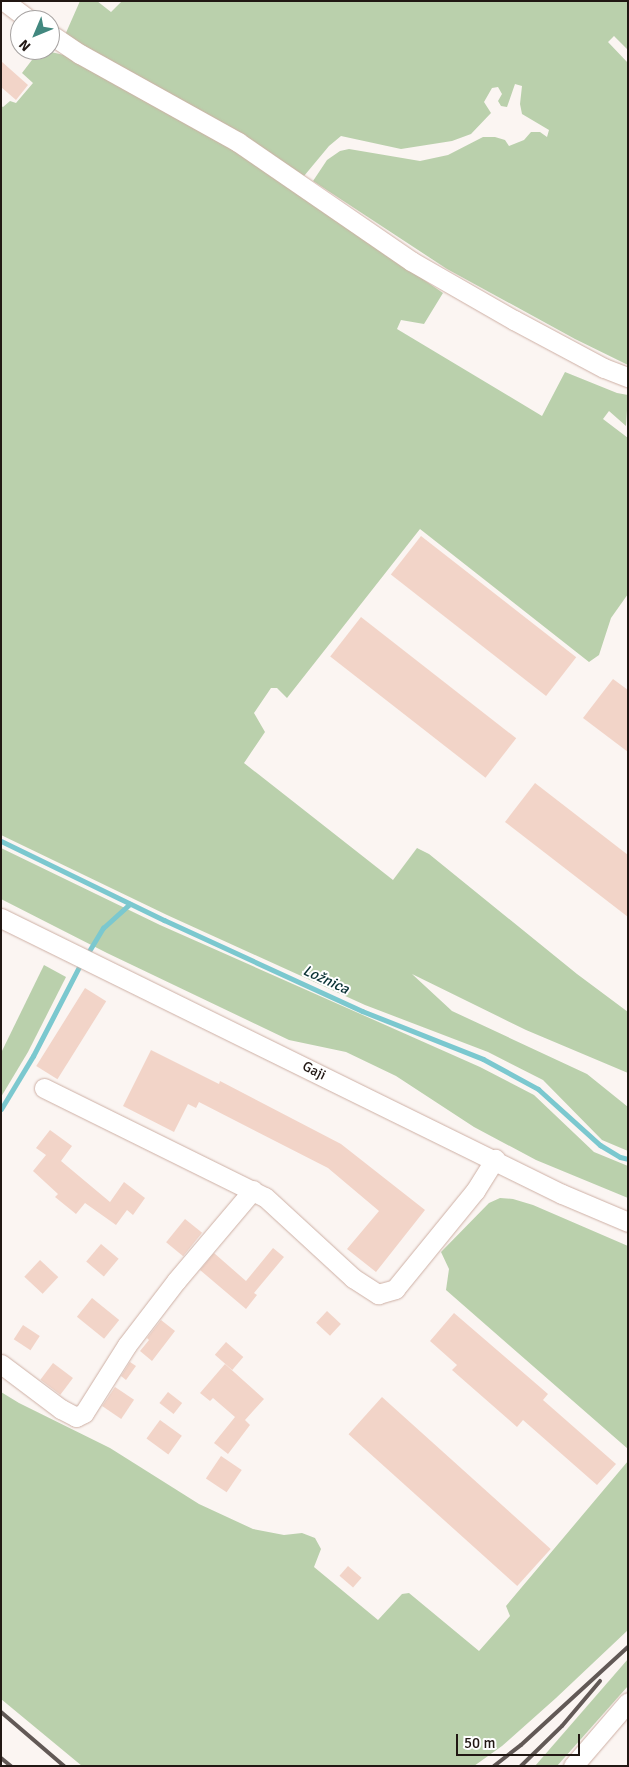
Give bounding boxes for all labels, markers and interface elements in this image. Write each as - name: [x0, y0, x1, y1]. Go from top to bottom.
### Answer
- north arrow: [10, 10, 60, 60]
- text: N: [15, 36, 34, 55]
- water label: Ložnica: [300, 962, 352, 998]
- street label: Gaji: [300, 1058, 328, 1084]
- scale bar: [459, 1724, 583, 1756]
- text: 50 m: [464, 1734, 495, 1752]

